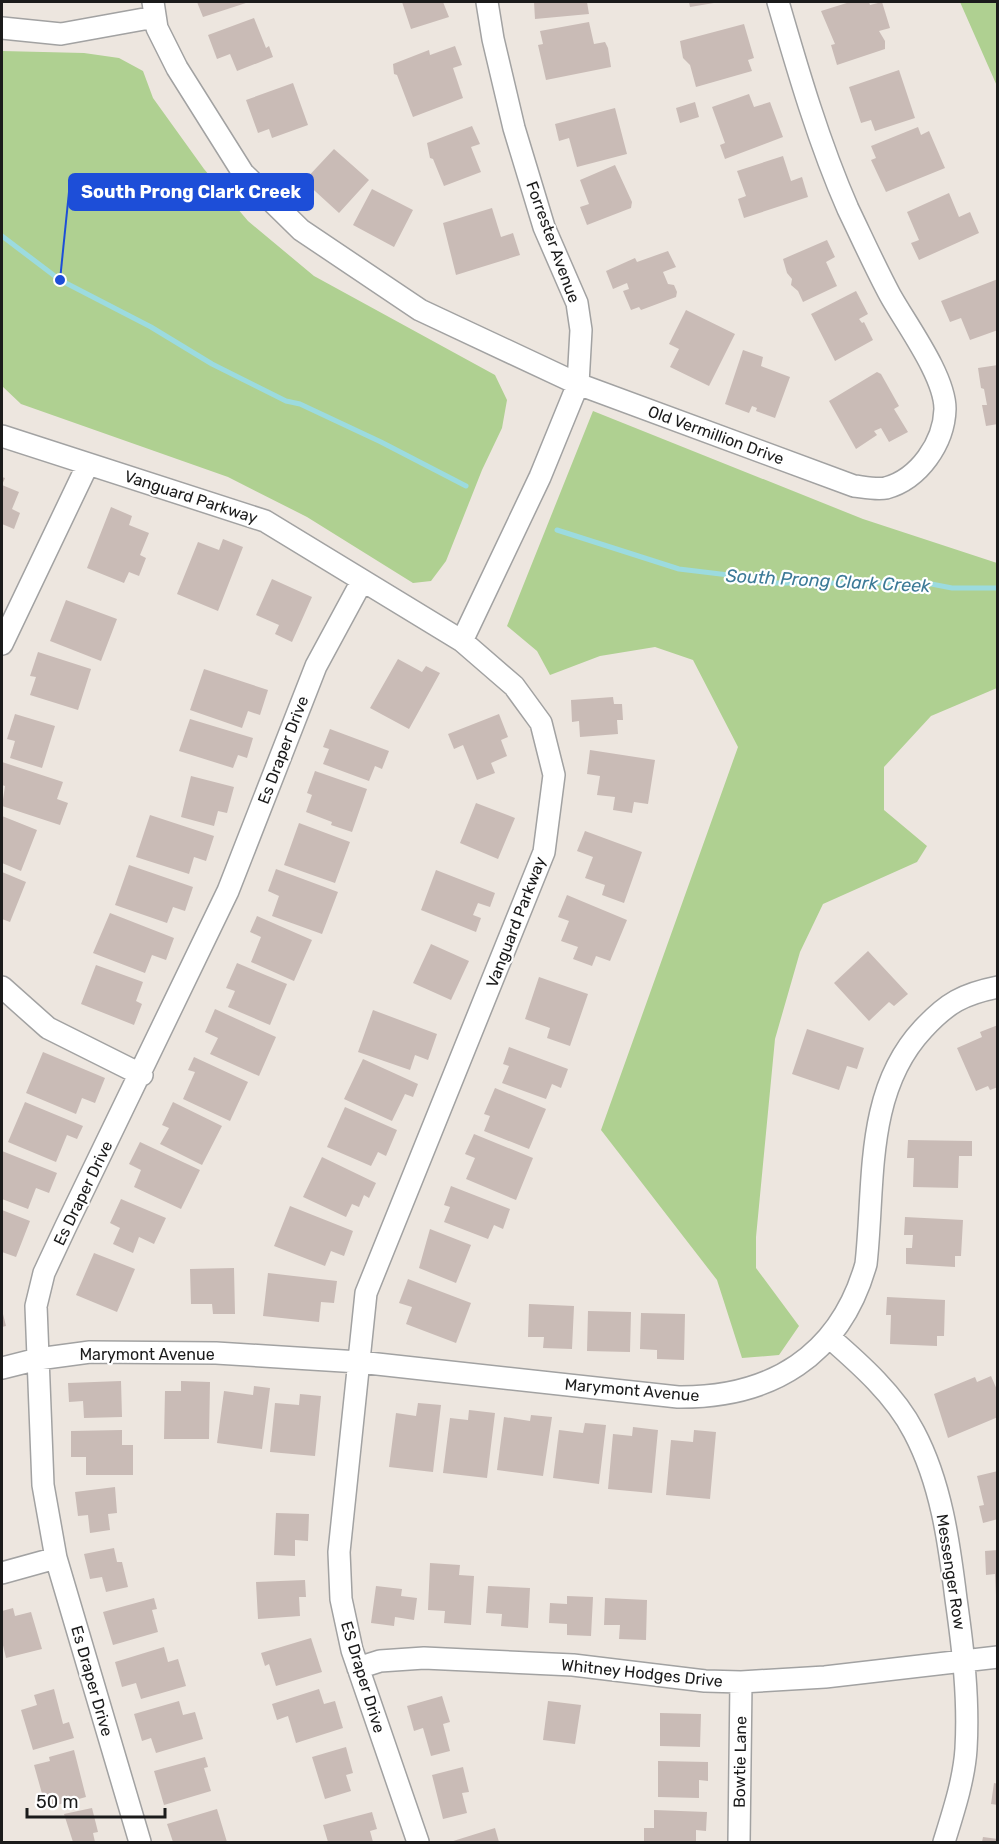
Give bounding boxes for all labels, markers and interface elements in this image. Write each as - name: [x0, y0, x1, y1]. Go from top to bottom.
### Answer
- callout: South Prong Clark Creek: [69, 174, 313, 210]
- street label: Forrester Avenue: [522, 179, 584, 305]
- text: South Prong Clark Creek: [81, 181, 301, 203]
- street label: Old Vermillion Drive: [645, 402, 787, 468]
- street label: Vanguard Parkway: [122, 467, 260, 528]
- water label: South Prong Clark Creek: [725, 565, 932, 597]
- street label: Es Draper Drive: [254, 693, 312, 807]
- street label: Vanguard Parkway: [482, 854, 550, 990]
- street label: Es Draper Drive: [49, 1137, 117, 1248]
- street label: Marymont Avenue: [79, 1345, 215, 1364]
- street label: Marymont Avenue: [564, 1375, 700, 1405]
- street label: Messenger Row: [932, 1513, 970, 1631]
- street label: ES Draper Drive: [337, 1619, 389, 1735]
- street label: Es Draper Drive: [67, 1623, 117, 1739]
- street label: Whitney Hodges Drive: [560, 1655, 724, 1691]
- street label: Bowtie Lane: [730, 1716, 750, 1808]
- scale bar: [27, 1781, 165, 1819]
- text: 50 m: [36, 1791, 79, 1813]

